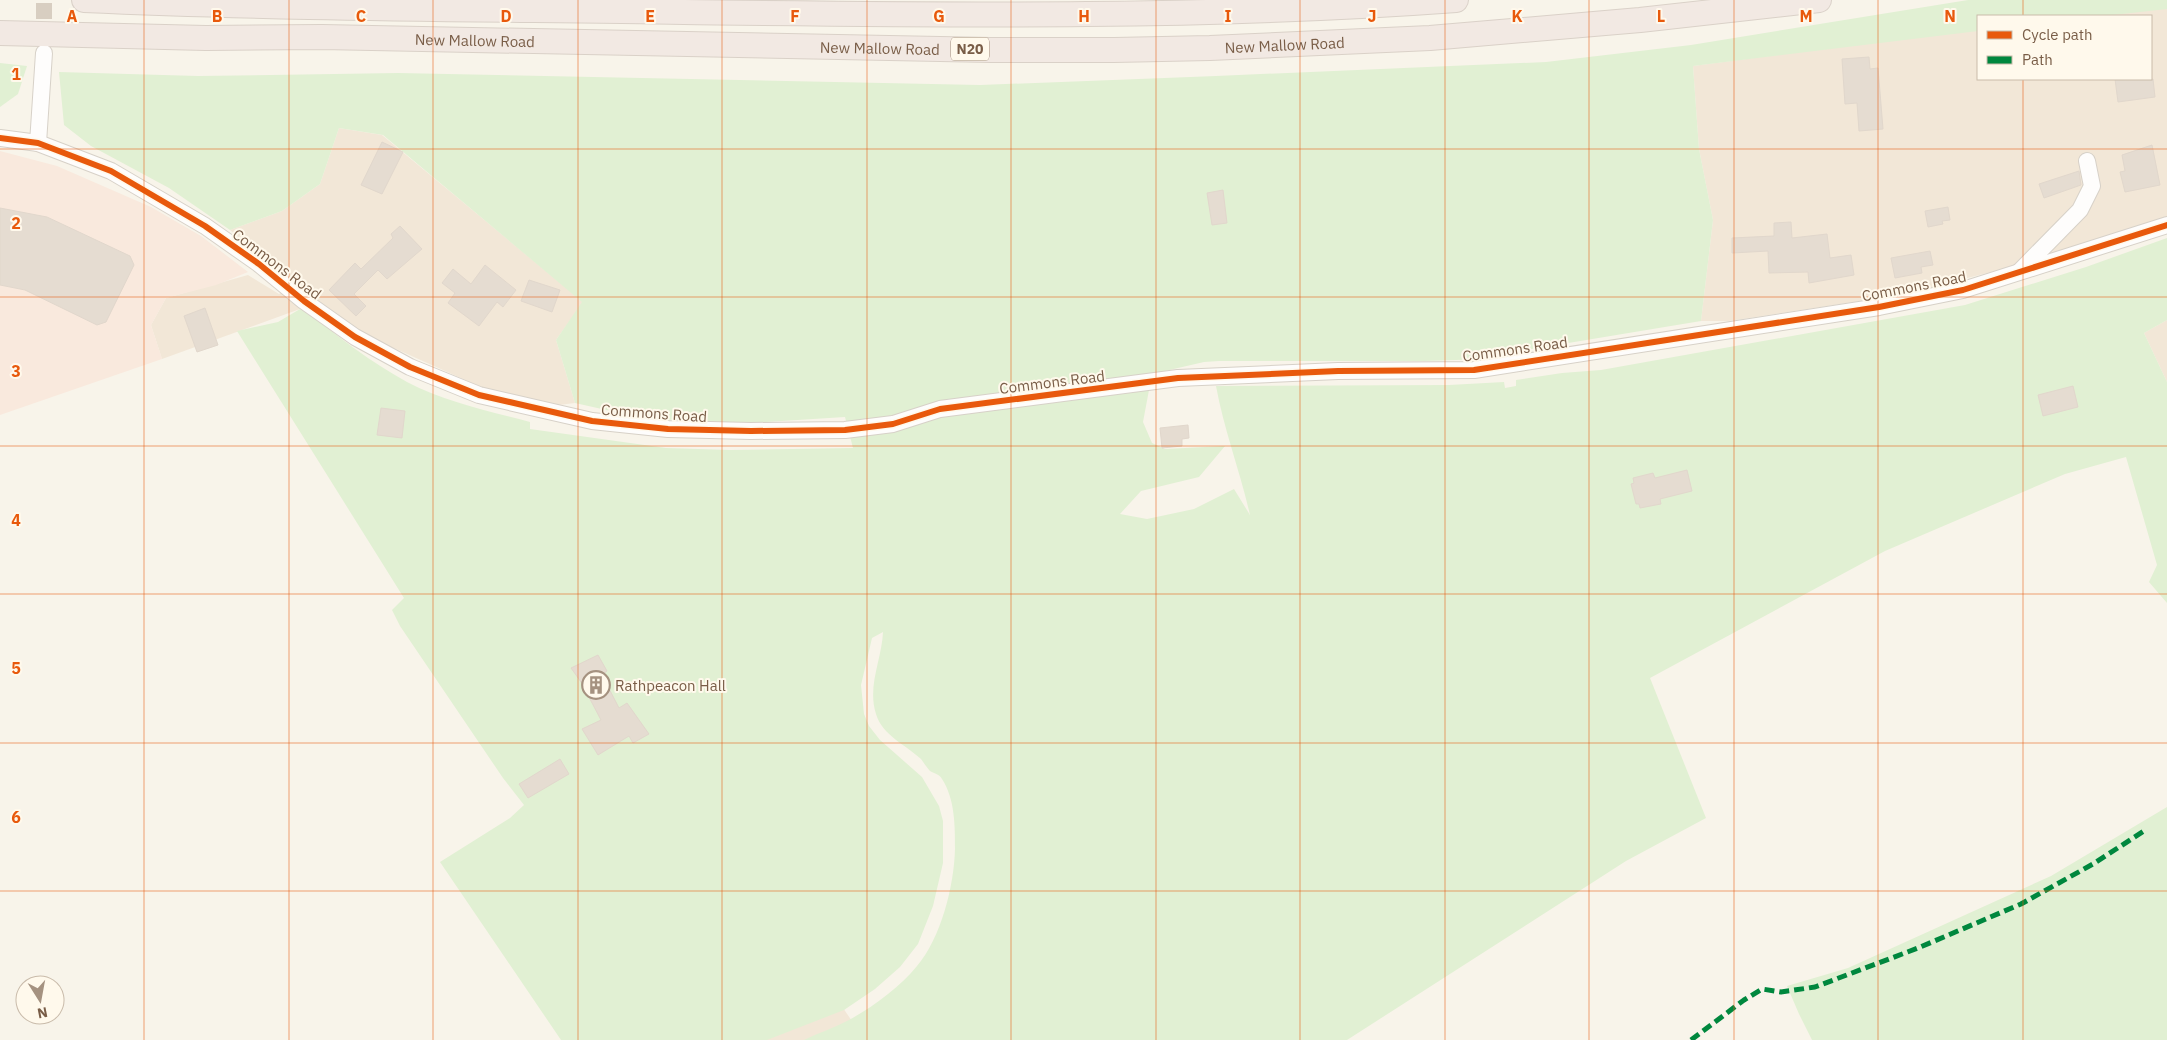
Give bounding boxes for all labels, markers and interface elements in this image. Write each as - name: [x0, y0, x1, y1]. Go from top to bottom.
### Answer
- text: A: [67, 6, 78, 26]
- text: B: [212, 6, 223, 26]
- text: C: [356, 6, 366, 26]
- text: D: [500, 6, 512, 26]
- text: E: [645, 6, 655, 26]
- text: F: [790, 6, 800, 26]
- text: G: [933, 6, 945, 26]
- text: H: [1078, 6, 1090, 26]
- text: I: [1225, 6, 1232, 26]
- text: J: [1368, 6, 1376, 26]
- text: K: [1511, 6, 1523, 26]
- text: L: [1657, 6, 1665, 26]
- text: M: [1799, 6, 1813, 26]
- text: N: [1944, 6, 1956, 26]
- legend: [1977, 15, 2152, 80]
- text: Cycle path: [2022, 25, 2093, 44]
- street label: New Mallow Road: [415, 29, 535, 51]
- street label: New Mallow Road: [1224, 32, 1345, 57]
- street label: New Mallow Road: [820, 37, 940, 59]
- road number: N20: [951, 38, 989, 61]
- text: Path: [2022, 50, 2053, 69]
- text: 1: [11, 64, 21, 84]
- text: 2: [11, 213, 21, 233]
- street label: Commons Road: [229, 224, 325, 304]
- street label: Commons Road: [1860, 267, 1968, 305]
- street label: Commons Road: [1461, 332, 1569, 366]
- text: 3: [11, 361, 21, 381]
- street label: Commons Road: [998, 366, 1106, 398]
- street label: Commons Road: [600, 400, 708, 426]
- text: 4: [11, 510, 21, 530]
- text: 5: [11, 658, 21, 678]
- building icon: Rathpeacon Hall: [581, 670, 611, 700]
- place label: Rathpeacon Hall: [615, 676, 726, 695]
- text: 6: [11, 807, 21, 827]
- north arrow: [15, 975, 65, 1025]
- text: N: [36, 1003, 49, 1023]

